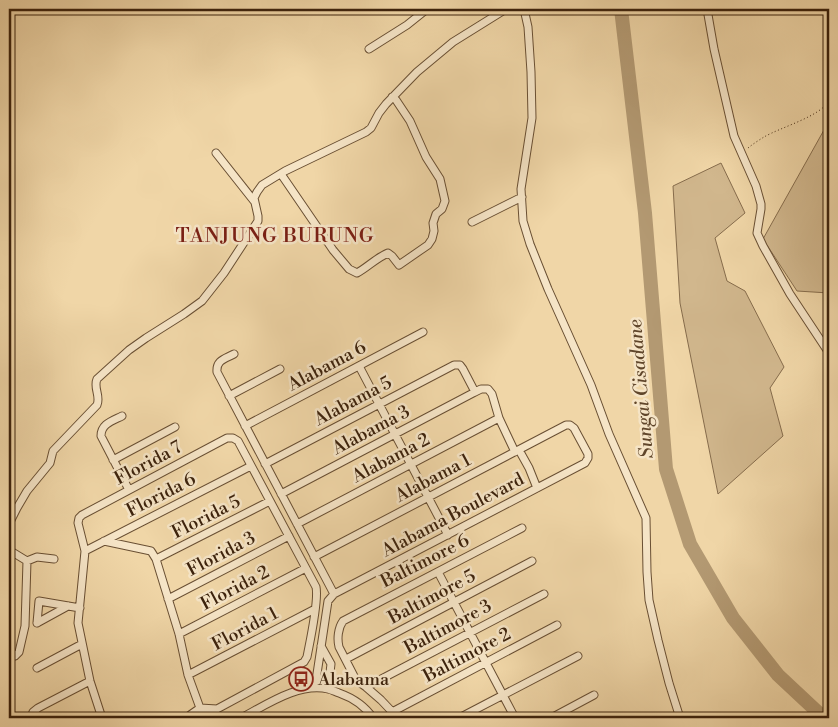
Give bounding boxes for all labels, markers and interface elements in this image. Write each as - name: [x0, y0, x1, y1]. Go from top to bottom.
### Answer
- district label: TANJUNG BURUNG: [175, 224, 375, 249]
- water label: Sungai Cisadane: [623, 318, 659, 460]
- street label: Alabama 6: [283, 336, 370, 397]
- street label: Alabama 5: [309, 371, 396, 431]
- street label: Alabama 3: [327, 400, 414, 460]
- street label: Alabama 2: [347, 428, 434, 489]
- street label: Florida 7: [110, 436, 186, 490]
- street label: Alabama 1: [390, 448, 475, 508]
- street label: Alabama Boulevard: [377, 467, 529, 563]
- street label: Florida 6: [122, 468, 200, 522]
- street label: Florida 5: [168, 490, 244, 544]
- street label: Florida 3: [183, 526, 259, 582]
- street label: Baltimore 6: [376, 529, 473, 594]
- street label: Florida 2: [197, 560, 273, 616]
- street label: Baltimore 5: [383, 564, 480, 630]
- street label: Baltimore 3: [399, 594, 496, 660]
- street label: Florida 1: [208, 602, 282, 656]
- street label: Baltimore 2: [418, 622, 515, 688]
- bus stop icon: Alabama: [288, 666, 314, 692]
- place label: Alabama: [317, 668, 390, 691]

